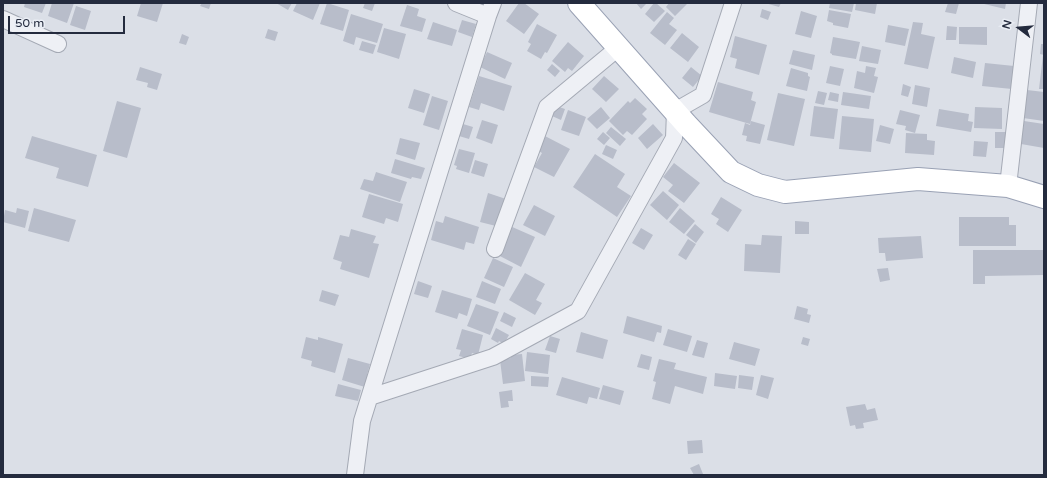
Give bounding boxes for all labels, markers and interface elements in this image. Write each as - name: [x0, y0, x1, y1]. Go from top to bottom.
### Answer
- scale bar: [10, 8, 127, 34]
- north arrow: [999, 8, 1039, 48]
- text: 50 m: [15, 16, 44, 30]
- text: N: [1000, 19, 1014, 31]

